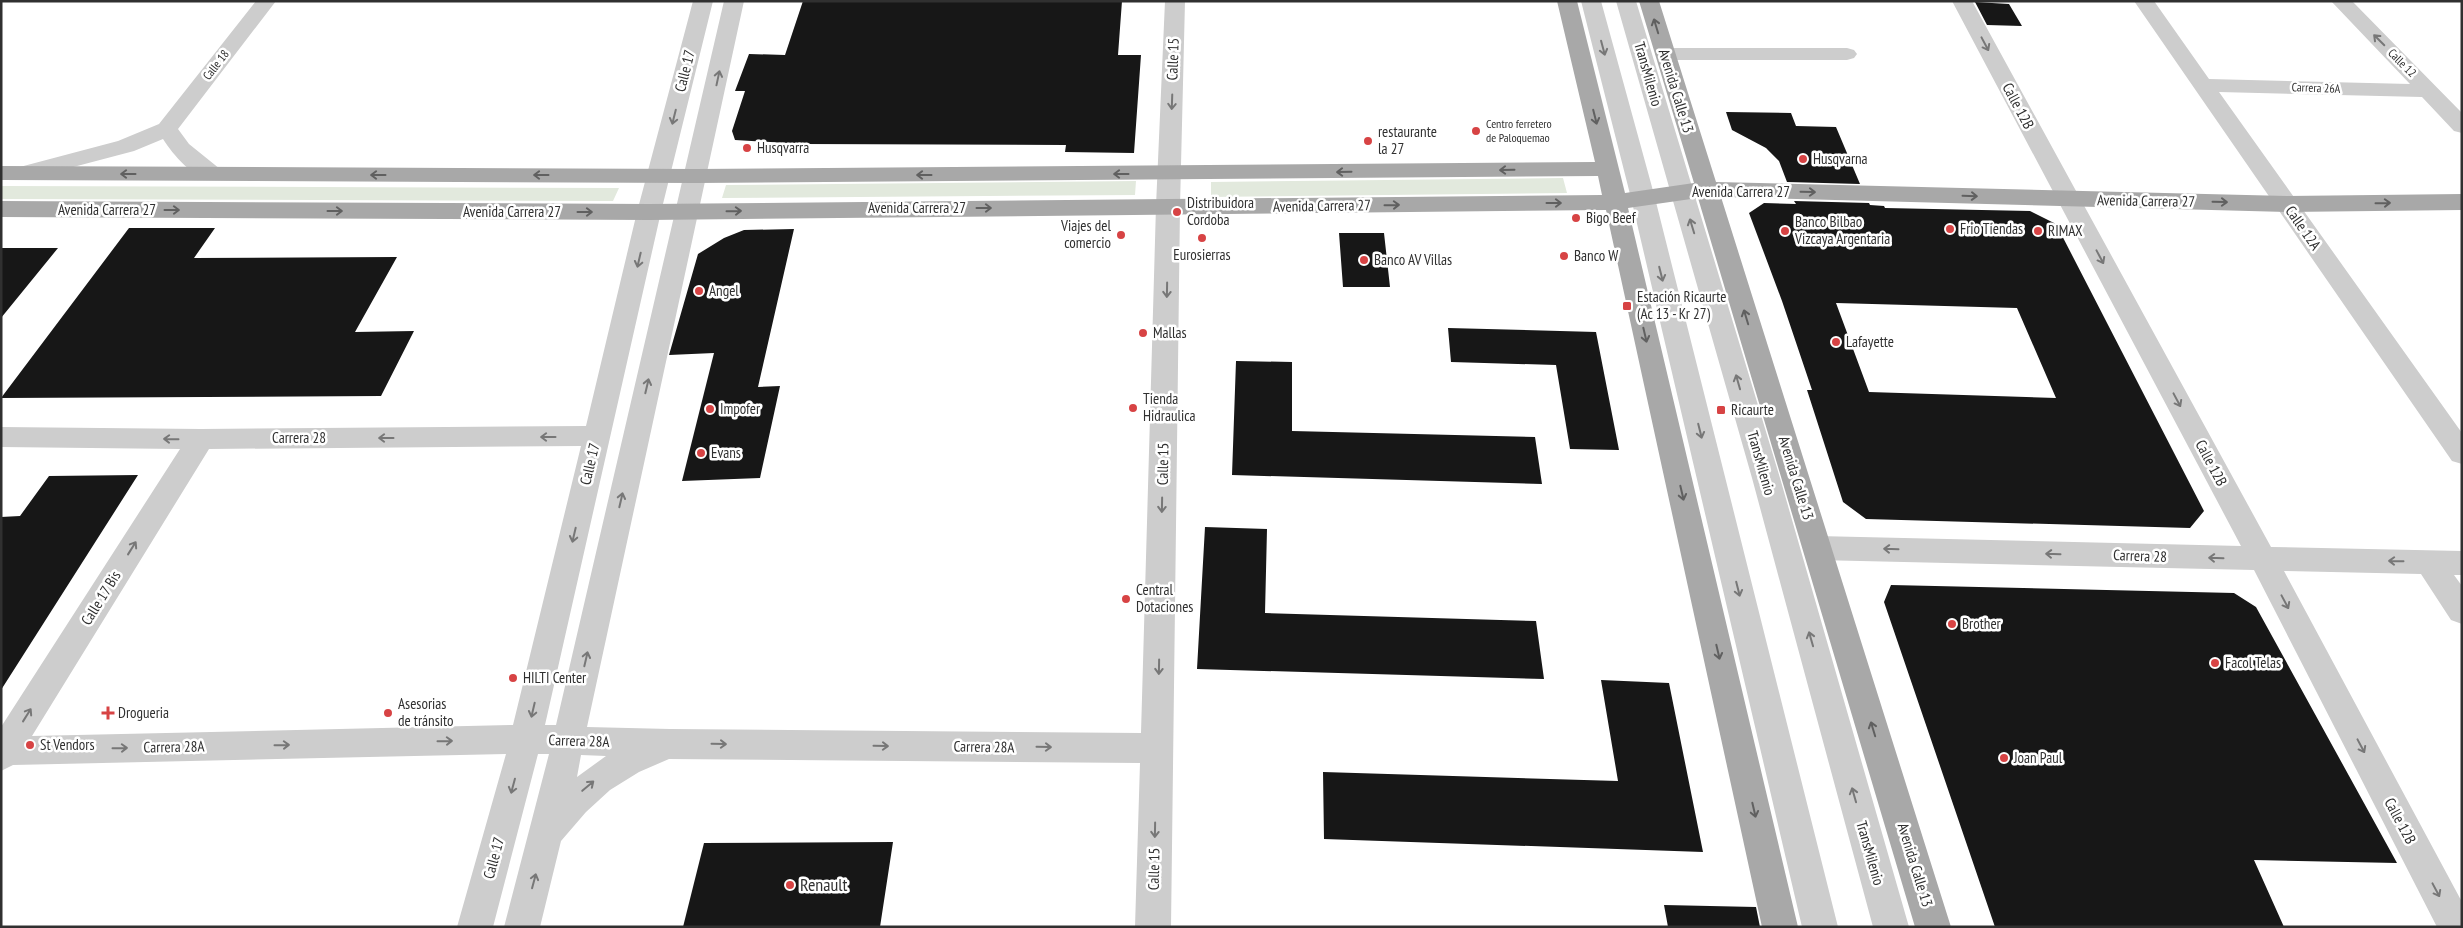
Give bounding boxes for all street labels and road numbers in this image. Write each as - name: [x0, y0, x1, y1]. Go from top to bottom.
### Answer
- street label: Calle 15: [1162, 37, 1183, 81]
- street label: TransMilenio: [1630, 40, 1667, 108]
- street label: Calle 12: [2385, 45, 2420, 80]
- street label: Calle 18: [199, 47, 232, 83]
- street label: Avenida Calle 13: [1655, 47, 1698, 135]
- street label: Calle 17: [670, 48, 699, 94]
- street label: Calle 12B: [1998, 79, 2038, 132]
- street label: Carrera 26A: [2291, 79, 2341, 96]
- street label: Avenida Carrera 27: [1692, 182, 1790, 201]
- street label: Avenida Carrera 27: [2097, 190, 2195, 211]
- street label: Avenida Carrera 27: [1273, 195, 1371, 216]
- street label: Avenida Carrera 27: [868, 198, 966, 217]
- street label: Avenida Carrera 27: [58, 200, 156, 219]
- street label: Avenida Carrera 27: [463, 202, 561, 221]
- street label: Calle 12A: [2281, 202, 2326, 254]
- street label: Carrera 28: [272, 428, 326, 447]
- street label: TransMilenio: [1743, 429, 1780, 497]
- street label: Avenida Calle 13: [1775, 434, 1818, 522]
- street label: Calle 12B: [2191, 436, 2231, 489]
- street label: Calle 17: [575, 441, 604, 487]
- street label: Calle 15: [1153, 443, 1172, 485]
- street label: Carrera 28: [2113, 545, 2167, 566]
- street label: Calle 17 Bis: [76, 567, 125, 628]
- street label: Carrera 28A: [548, 730, 611, 751]
- street label: Carrera 28A: [143, 736, 206, 757]
- street label: Carrera 28A: [953, 736, 1016, 757]
- street label: Calle 12B: [2380, 794, 2420, 847]
- street label: TransMilenio: [1852, 819, 1889, 887]
- street label: Avenida Calle 13: [1894, 821, 1937, 909]
- street label: Calle 17: [479, 835, 508, 881]
- street label: Calle 15: [1144, 848, 1163, 890]

